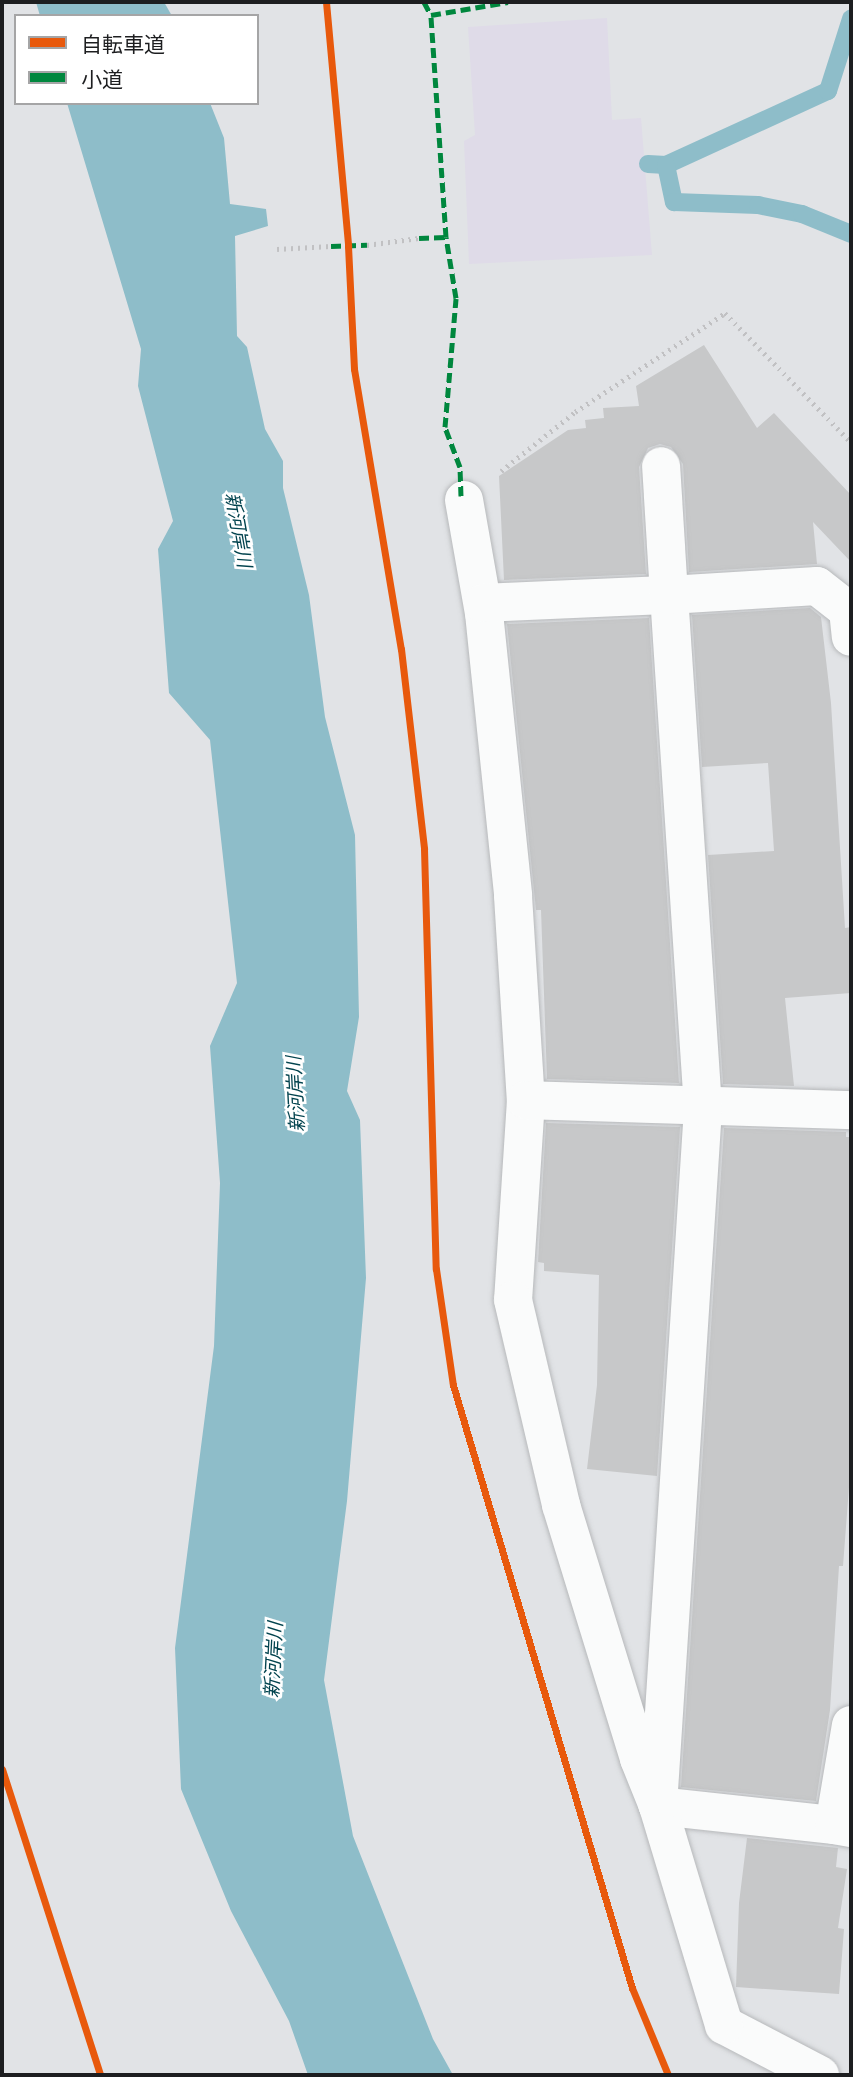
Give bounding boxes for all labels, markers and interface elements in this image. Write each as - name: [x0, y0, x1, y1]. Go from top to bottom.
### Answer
- legend: [14, 14, 259, 105]
- text: 自転車道: [81, 32, 165, 57]
- text: 小道: [81, 67, 123, 92]
- water label: 新河岸川: [220, 491, 256, 569]
- water label: 新河岸川: [283, 1055, 309, 1133]
- water label: 新河岸川: [261, 1621, 287, 1699]

